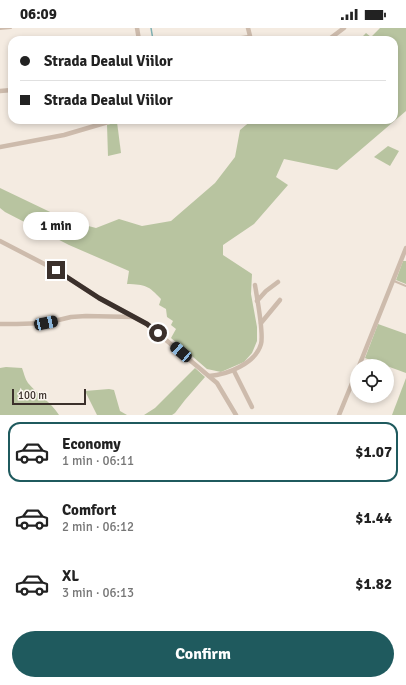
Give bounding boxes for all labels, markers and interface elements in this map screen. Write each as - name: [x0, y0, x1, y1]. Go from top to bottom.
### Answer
- text: 06:09: [20, 5, 57, 23]
- text: Strada Dealul Viilor: [44, 52, 173, 70]
- text: Strada Dealul Viilor: [44, 91, 173, 109]
- callout: 1 min: [23, 212, 89, 240]
- text: 1 min: [40, 218, 72, 234]
- route end: [47, 261, 65, 279]
- car: [33, 315, 59, 331]
- route start: [149, 324, 167, 342]
- car: [168, 340, 194, 364]
- map controls: [350, 359, 394, 403]
- button: locate: [350, 359, 394, 403]
- scale bar: [12, 387, 86, 406]
- text: 100 m: [18, 389, 47, 402]
- icon: car: [14, 434, 50, 470]
- text: Economy: [62, 435, 121, 453]
- text: $1.07: [355, 443, 392, 461]
- text: 1 min · 06:11: [62, 453, 134, 469]
- icon: car: [14, 500, 50, 536]
- text: Comfort: [62, 501, 116, 519]
- text: $1.44: [355, 509, 392, 527]
- text: 2 min · 06:12: [62, 519, 134, 535]
- icon: car: [14, 566, 50, 602]
- text: XL: [62, 567, 79, 585]
- text: $1.82: [355, 575, 392, 593]
- text: 3 min · 06:13: [62, 585, 134, 601]
- button: Confirm: [12, 631, 394, 677]

